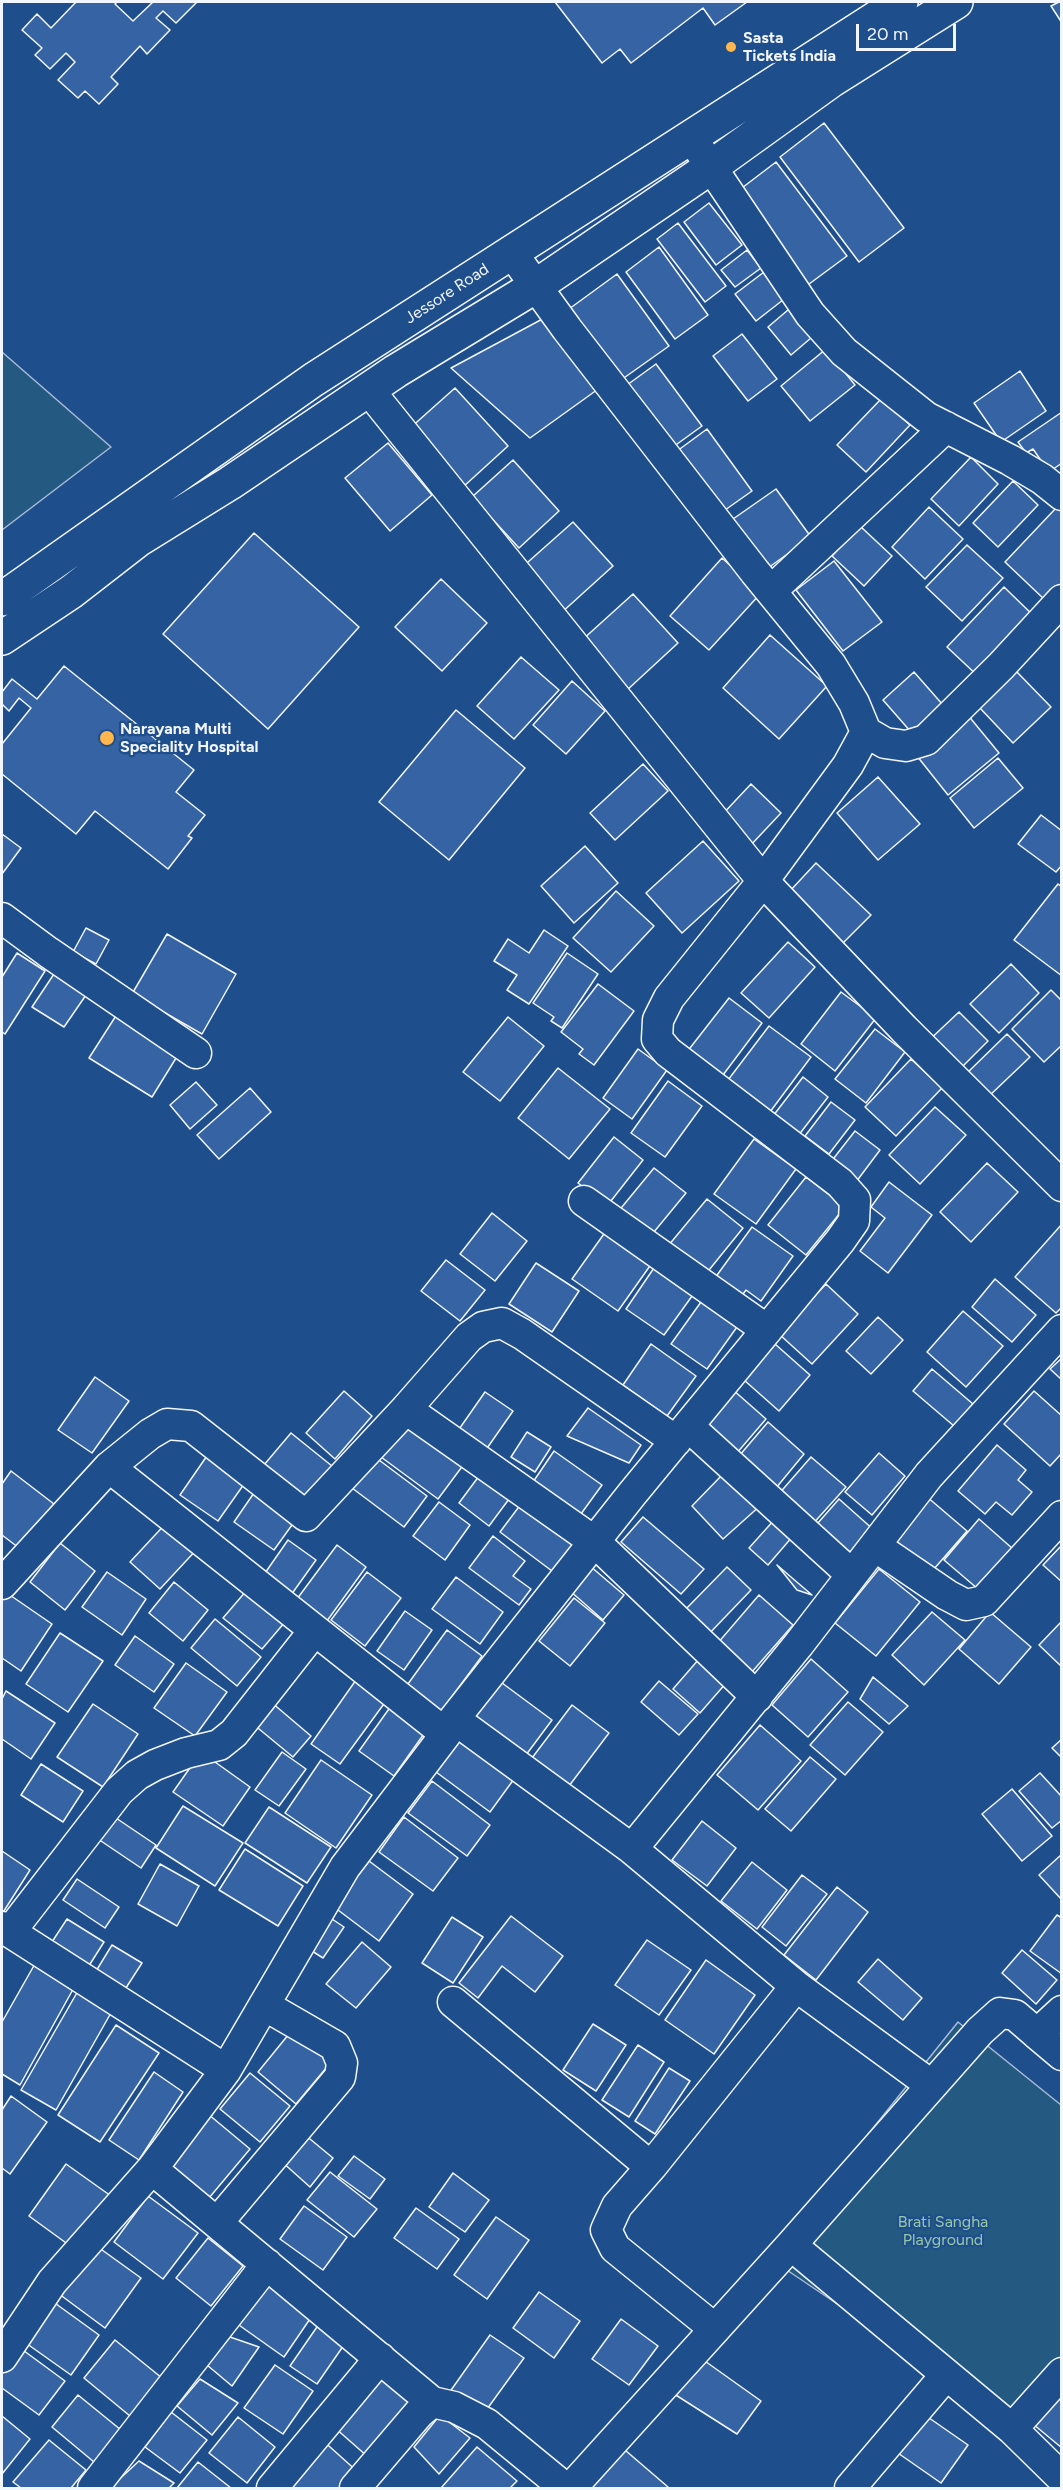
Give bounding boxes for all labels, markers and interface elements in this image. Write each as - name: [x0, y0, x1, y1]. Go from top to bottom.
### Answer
- scale bar: [859, 12, 960, 50]
- text: 20 m: [867, 23, 908, 45]
- place label: Sasta Tickets India: [743, 28, 836, 66]
- marker: Sasta Tickets India: [724, 40, 738, 54]
- street label: Jessore Road: [401, 260, 493, 328]
- place label: Narayana Multi Speciality Hospital: [120, 719, 259, 757]
- marker: Narayana Multi Speciality Hospital: [98, 729, 116, 747]
- park label: Brati Sangha Playground: [898, 2212, 988, 2250]

